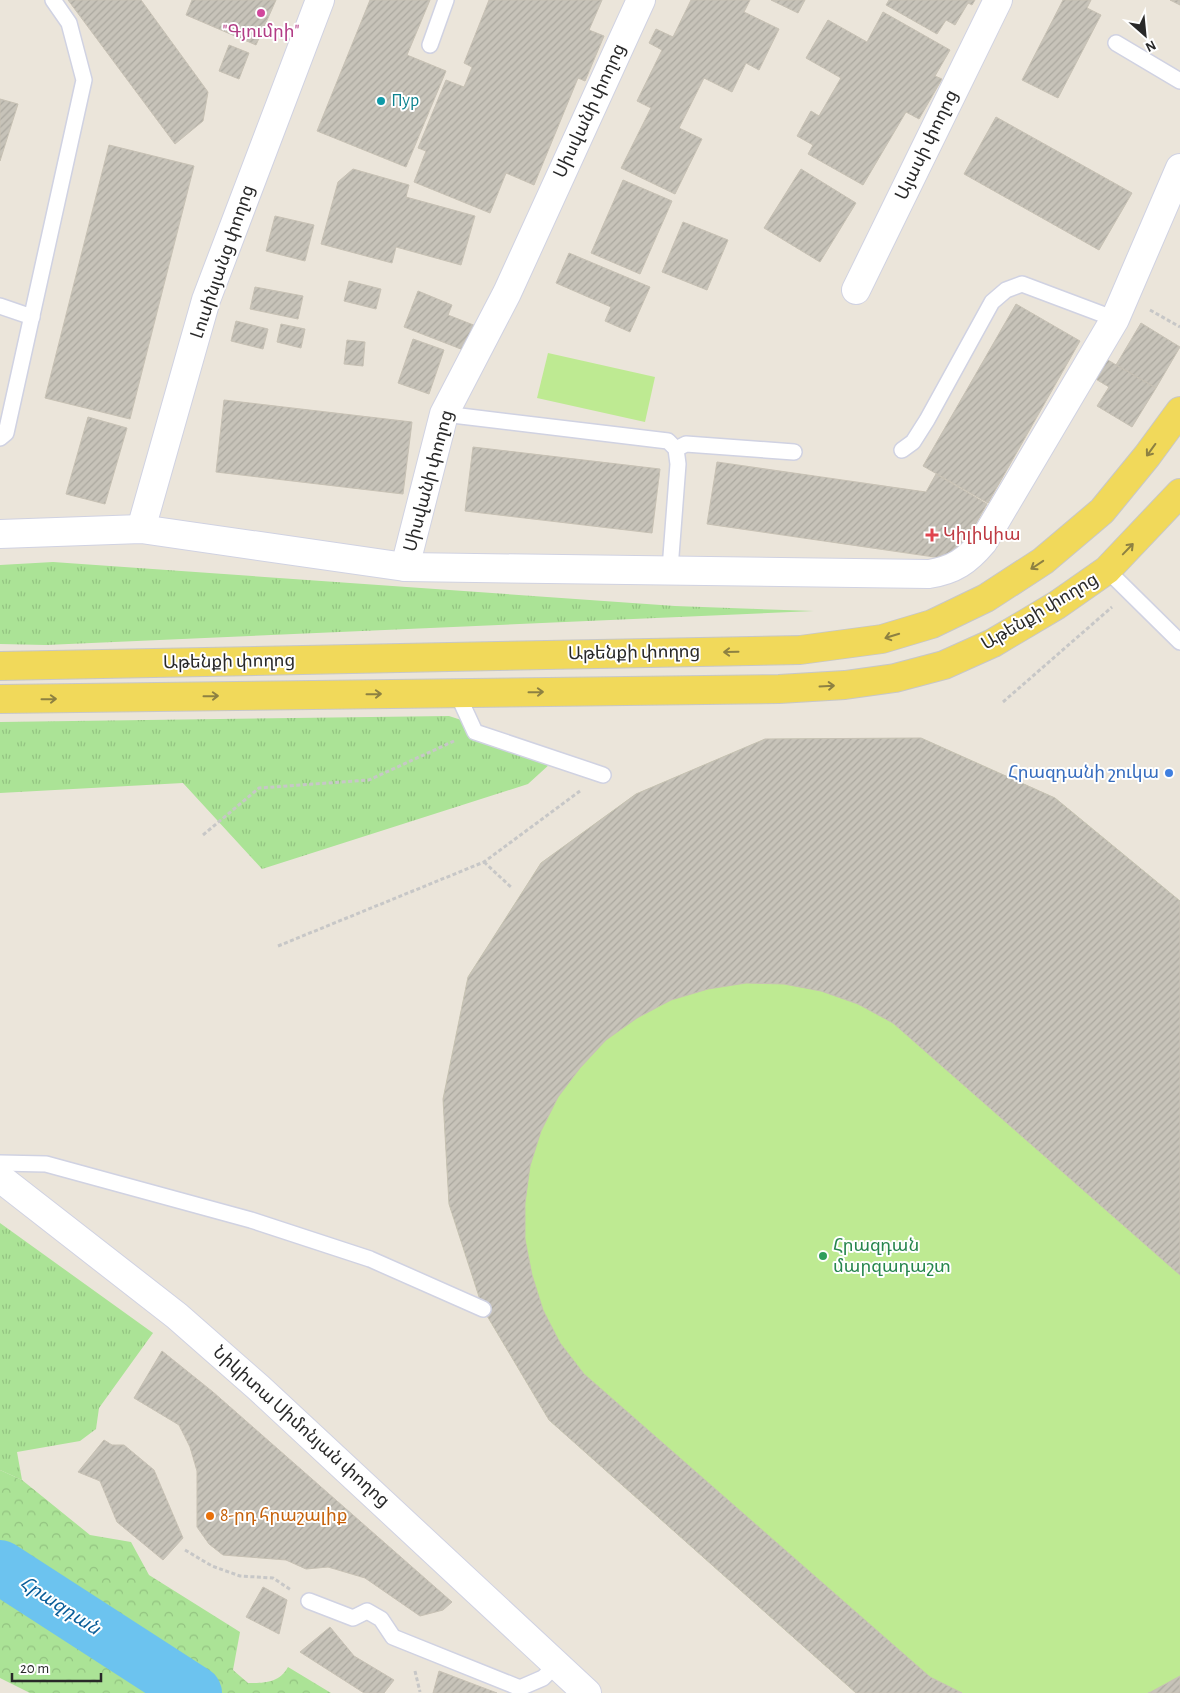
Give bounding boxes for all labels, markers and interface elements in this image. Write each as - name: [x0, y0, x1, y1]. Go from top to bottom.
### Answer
- marker: "Գյումրի": [255, 7, 267, 19]
- north arrow: [1120, 10, 1170, 60]
- place label: "Գյումրի": [222, 23, 300, 41]
- text: N: [1143, 37, 1158, 54]
- street label: Սիսվանի փողոց: [551, 41, 629, 181]
- street label: Այասի փողոց: [893, 87, 961, 203]
- place label: Пур: [391, 92, 419, 110]
- marker: Пур: [375, 95, 387, 107]
- street label: Լուսինյանց փողոց: [188, 183, 258, 341]
- street label: Սիսվանի փողոց: [401, 408, 457, 554]
- one-way arrow: [1146, 443, 1156, 457]
- place label: Կիլիկիա: [943, 526, 1021, 544]
- marker: Կիլիկիա: [925, 528, 939, 542]
- one-way arrow: [1122, 543, 1134, 556]
- one-way arrow: [1031, 560, 1045, 570]
- street label: Աթենքի փողոց: [979, 570, 1101, 654]
- one-way arrow: [885, 632, 901, 642]
- street label: Աթենքի փողոց: [568, 643, 700, 663]
- one-way arrow: [723, 647, 739, 656]
- street label: Աթենքի փողոց: [163, 652, 295, 672]
- one-way arrow: [819, 681, 835, 691]
- one-way arrow: [528, 687, 544, 697]
- one-way arrow: [365, 690, 381, 699]
- one-way arrow: [203, 692, 219, 701]
- one-way arrow: [40, 694, 56, 703]
- place label: Հրազդանի շուկա: [1008, 764, 1159, 782]
- marker: Հրազդանի շուկա: [1163, 767, 1175, 779]
- place label: Հրազդան մարզադաշտ: [833, 1237, 951, 1276]
- marker: Հրազդան մարզադաշտ: [817, 1250, 829, 1262]
- street label: Նիկիտա Սիմոնյան փողոց: [209, 1343, 393, 1511]
- place label: 8-րդ հրաշալիք: [220, 1507, 347, 1525]
- marker: 8-րդ հրաշալիք: [204, 1510, 216, 1522]
- water label: Հրազդան: [16, 1573, 105, 1640]
- scale bar: [12, 1650, 101, 1682]
- text: 20 m: [20, 1661, 49, 1676]

